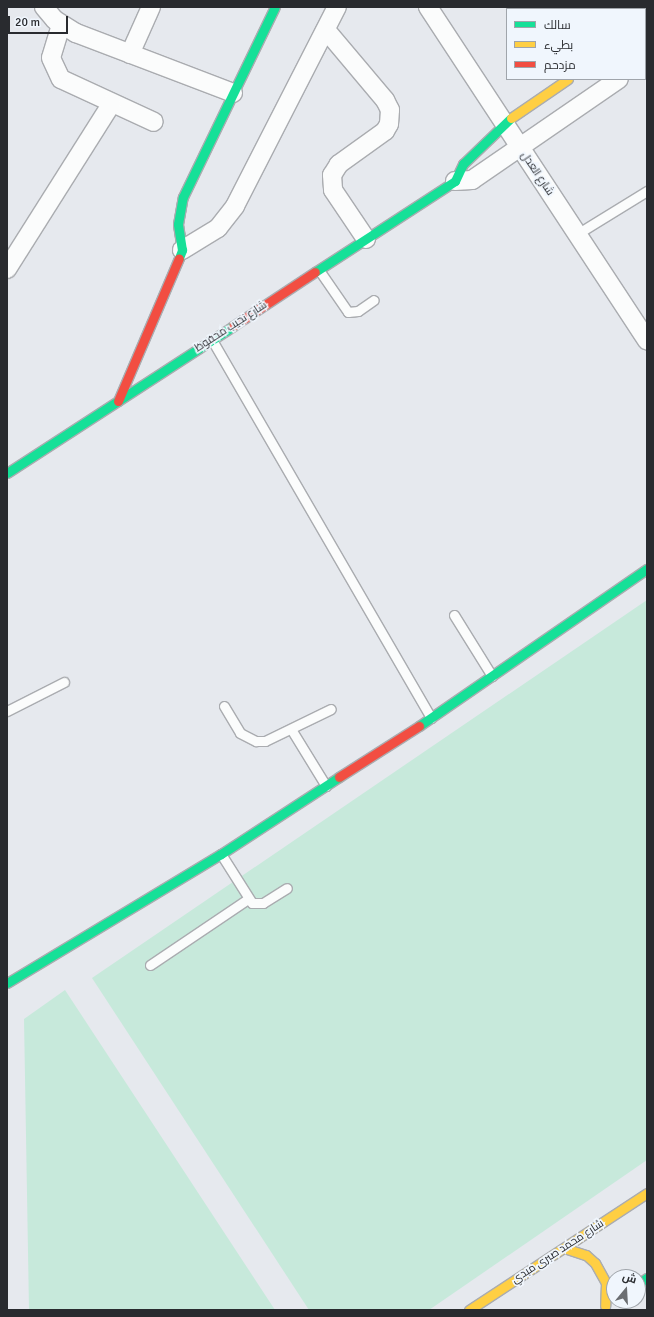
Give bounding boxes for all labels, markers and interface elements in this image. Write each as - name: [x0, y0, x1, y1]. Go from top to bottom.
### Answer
- scale bar: [10, 8, 70, 34]
- legend: [506, 8, 646, 80]
- text: 20 m: [15, 15, 40, 30]
- text: سالك: [544, 18, 571, 33]
- text: بطيء: [544, 38, 573, 53]
- text: مزدحم: [544, 58, 576, 73]
- street label: شارع العدل: [518, 150, 556, 198]
- street label: شارع نجيب محفوظ: [192, 299, 270, 355]
- street label: شارع محمد صبرى مبدي: [510, 1217, 606, 1287]
- north arrow: [606, 1269, 646, 1309]
- text: ش: [621, 1270, 638, 1286]

